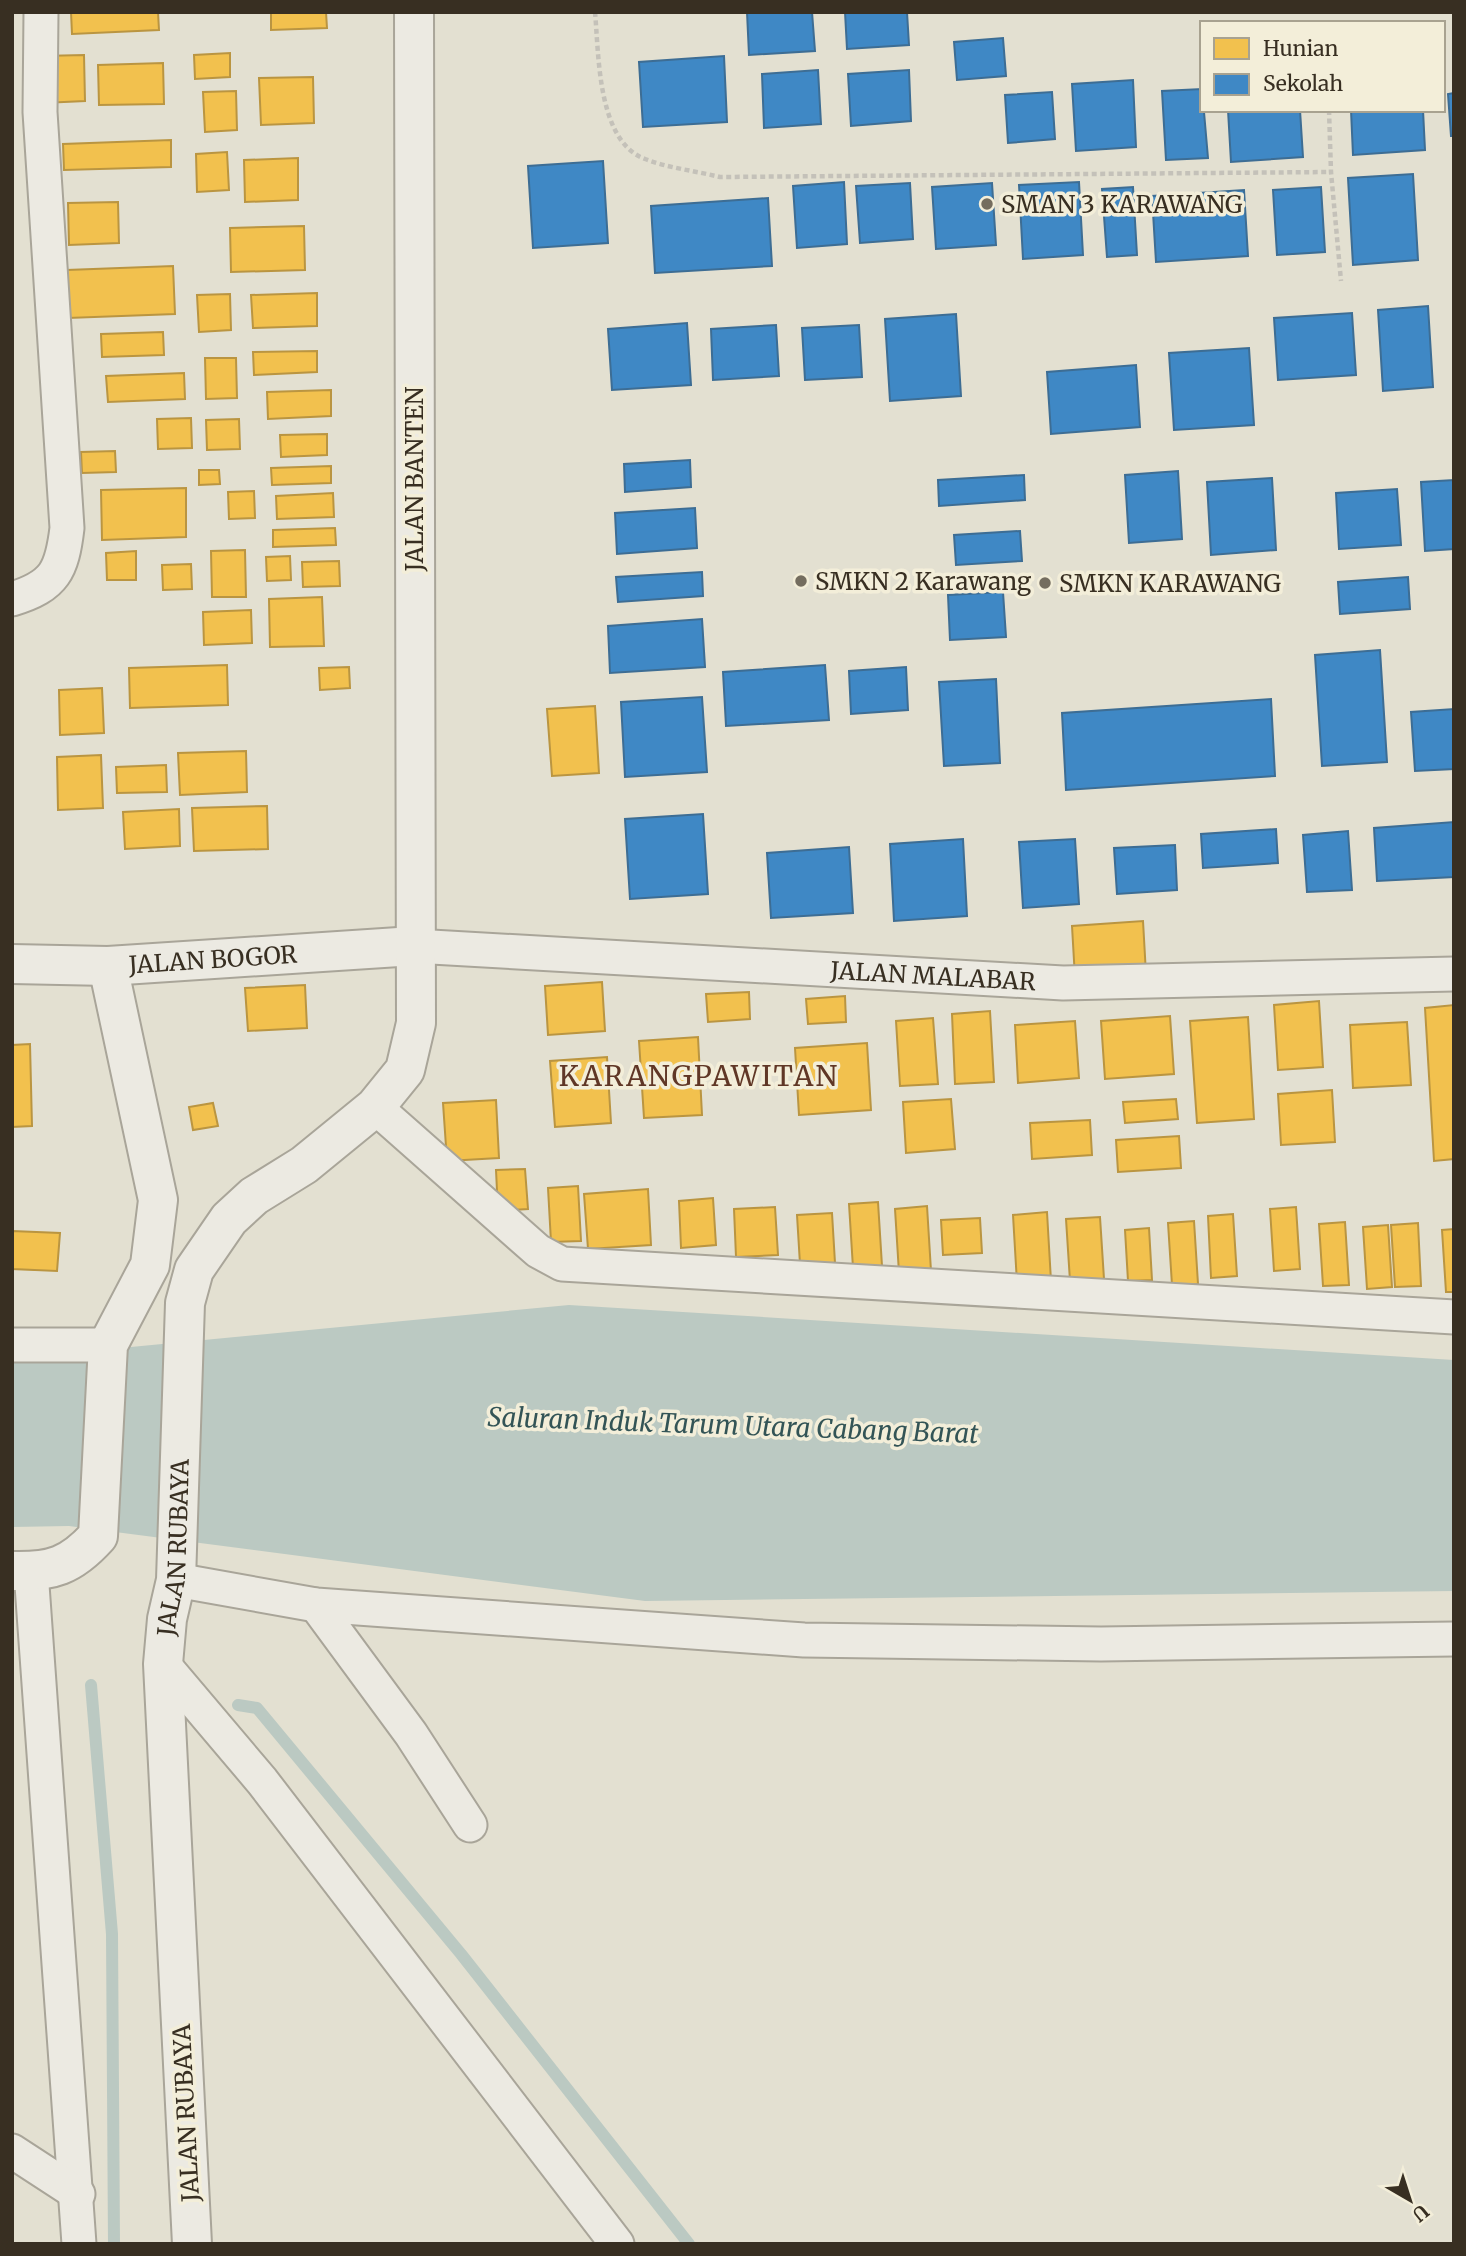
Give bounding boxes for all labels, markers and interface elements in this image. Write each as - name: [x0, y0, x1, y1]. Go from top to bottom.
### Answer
- legend: [1200, 21, 1445, 112]
- text: Hunian: [1263, 35, 1338, 62]
- text: Sekolah: [1263, 70, 1343, 97]
- place label: SMAN 3 KARAWANG: [1001, 189, 1243, 220]
- marker: SMAN 3 KARAWANG: [979, 196, 995, 212]
- street label: JALAN BANTEN: [399, 386, 430, 572]
- place label: SMKN 2 Karawang: [815, 566, 1032, 597]
- place label: SMKN KARAWANG: [1059, 568, 1282, 599]
- marker: SMKN 2 Karawang: [793, 573, 809, 589]
- marker: SMKN KARAWANG: [1037, 575, 1053, 591]
- street label: JALAN BOGOR: [127, 938, 298, 980]
- street label: JALAN MALABAR: [829, 954, 1037, 997]
- district label: KARANGPAWITAN: [559, 1058, 839, 1094]
- water label: Saluran Induk Tarum Utara Cabang Barat: [487, 1400, 980, 1450]
- street label: JALAN RUBAYA: [150, 1457, 195, 1638]
- street label: JALAN RUBAYA: [166, 2022, 206, 2204]
- north arrow: [1375, 2165, 1445, 2235]
- text: U: [1408, 2199, 1434, 2227]

